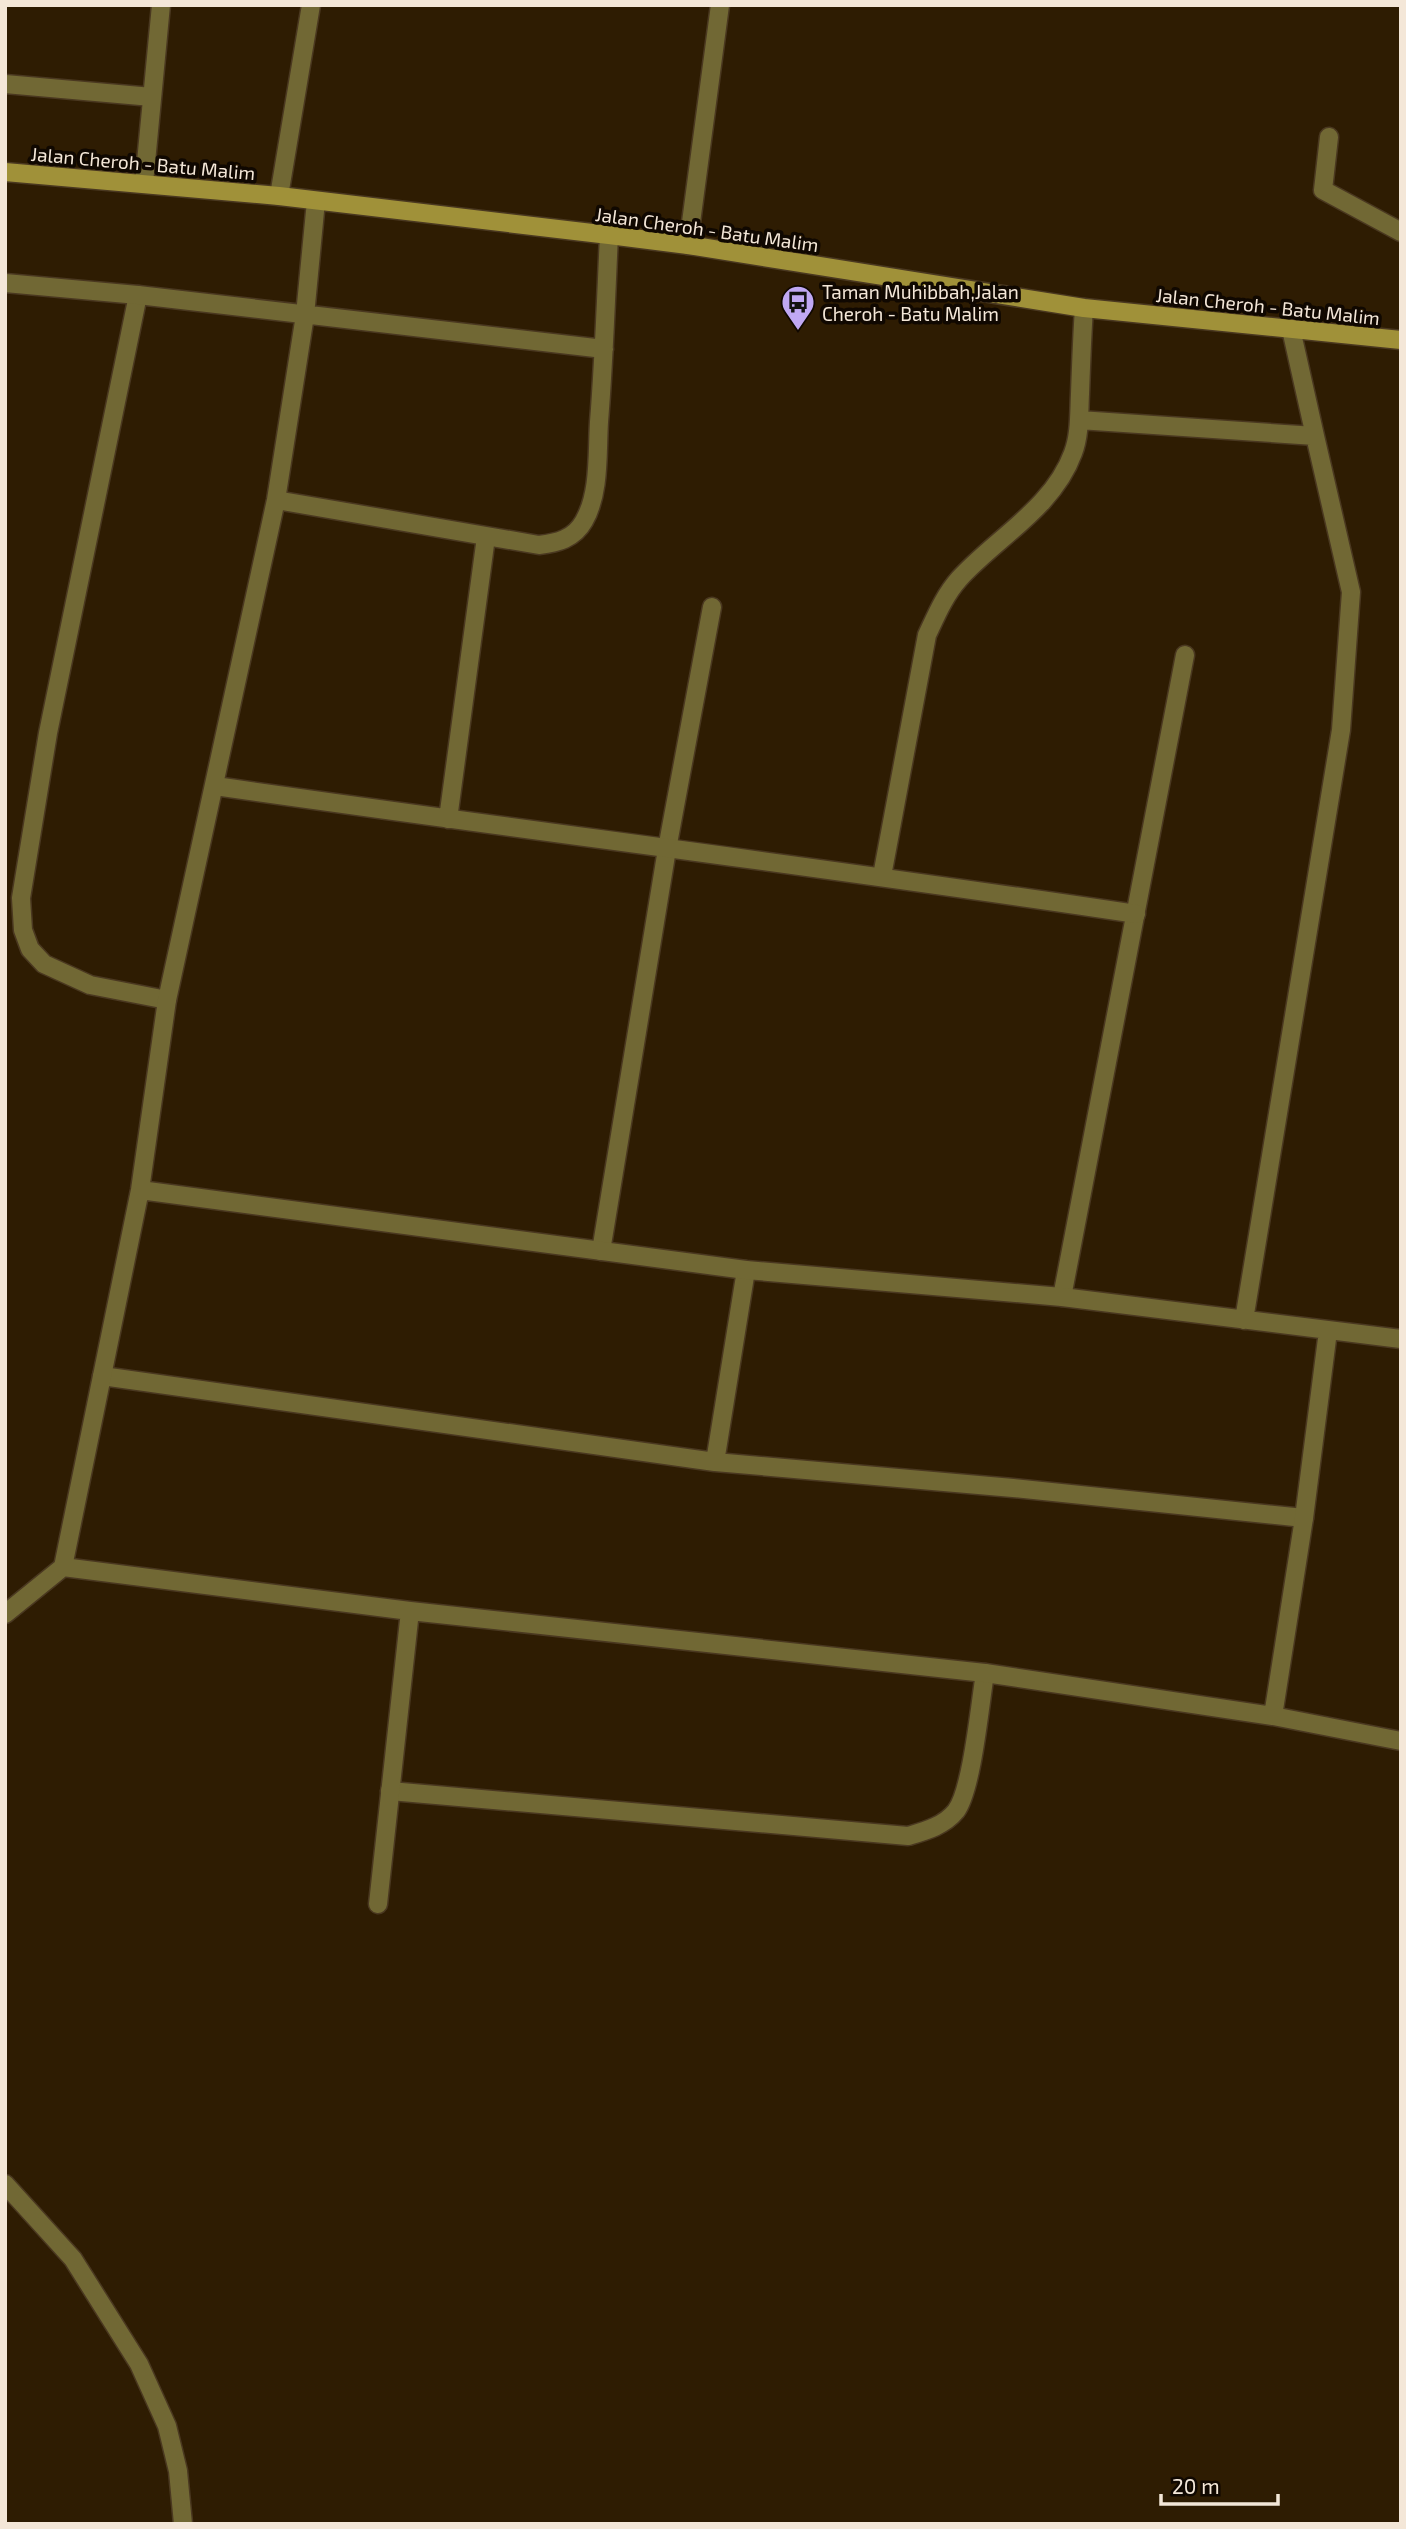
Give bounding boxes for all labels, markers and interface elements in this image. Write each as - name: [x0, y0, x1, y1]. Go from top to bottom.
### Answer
- street label: Jalan Cheroh - Batu Malim: [30, 142, 256, 184]
- street label: Jalan Cheroh - Batu Malim: [594, 202, 820, 256]
- place label: Taman Muhibbah,Jalan Cheroh - Batu Malim: [822, 280, 1019, 325]
- bus stop icon: Taman Muhibbah,Jalan Cheroh - Batu Malim: [779, 283, 817, 332]
- street label: Jalan Cheroh - Batu Malim: [1155, 283, 1381, 329]
- scale bar: [1161, 2462, 1278, 2506]
- text: 20 m: [1172, 2473, 1220, 2498]

